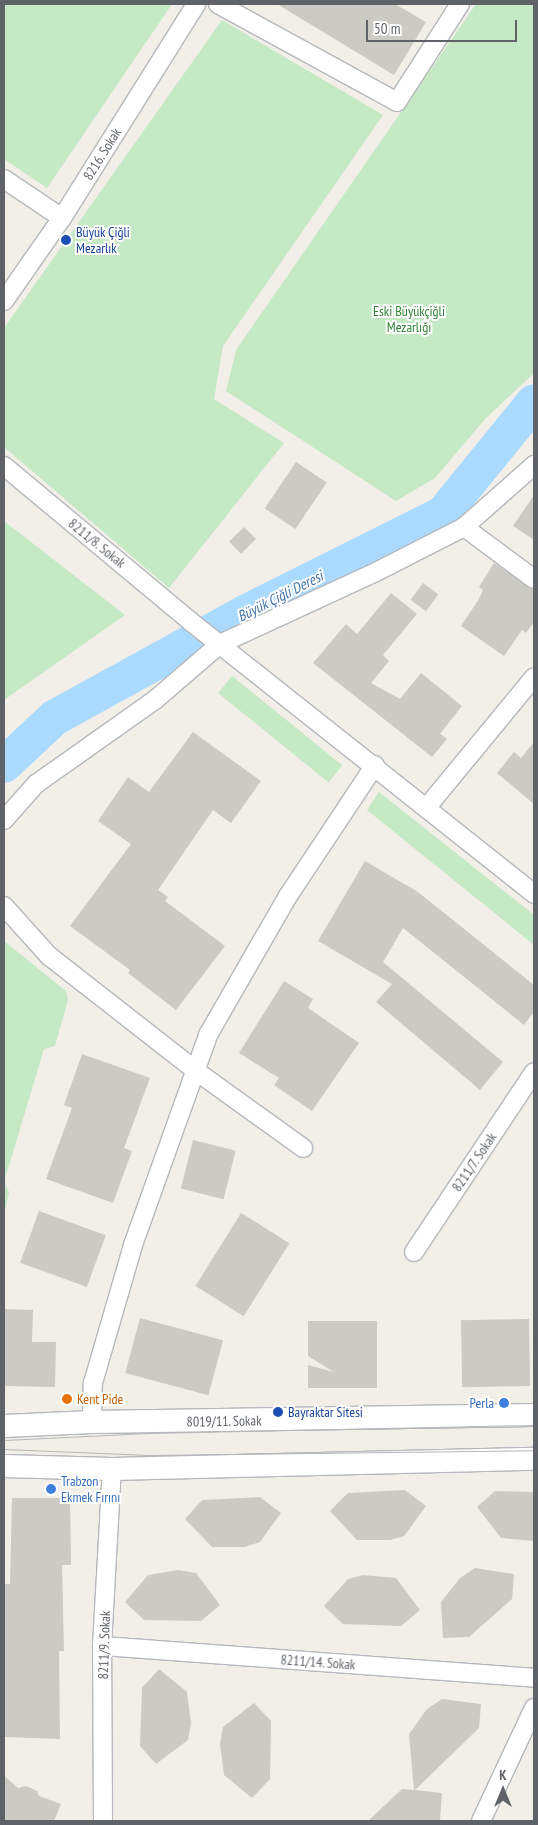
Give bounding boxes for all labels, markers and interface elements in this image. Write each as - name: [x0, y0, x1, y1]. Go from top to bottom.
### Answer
- scale bar: [368, 10, 519, 42]
- text: 50 m: [374, 19, 400, 38]
- street label: 8216. Sokak: [79, 124, 125, 184]
- place label: Büyük Çiğli Mezarlık: [76, 224, 130, 256]
- marker: Büyük Çiğli Mezarlık: [60, 234, 72, 246]
- park label: Eski Büyükçiğli Mezarlığı: [373, 303, 445, 336]
- street label: 8211/8. Sokak: [65, 515, 129, 571]
- water label: Büyük Çiğli Deresi: [234, 567, 326, 625]
- street label: 8211/7. Sokak: [448, 1129, 500, 1195]
- place label: Kent Pide: [77, 1391, 123, 1407]
- marker: Kent Pide: [61, 1393, 73, 1405]
- place label: Perla: [470, 1395, 494, 1411]
- marker: Perla: [498, 1397, 510, 1409]
- place label: Bayraktar Sitesi: [288, 1404, 363, 1420]
- marker: Bayraktar Sitesi: [272, 1406, 284, 1418]
- street label: 8019/11. Sokak: [186, 1412, 262, 1430]
- place label: Trabzon Ekmek Fırını: [61, 1473, 121, 1505]
- marker: Trabzon Ekmek Fırını: [45, 1483, 57, 1495]
- street label: 8211/9. Sokak: [94, 1610, 114, 1680]
- street label: 8211/14. Sokak: [280, 1651, 356, 1673]
- north arrow: [478, 1765, 528, 1815]
- text: K: [499, 1766, 507, 1784]

